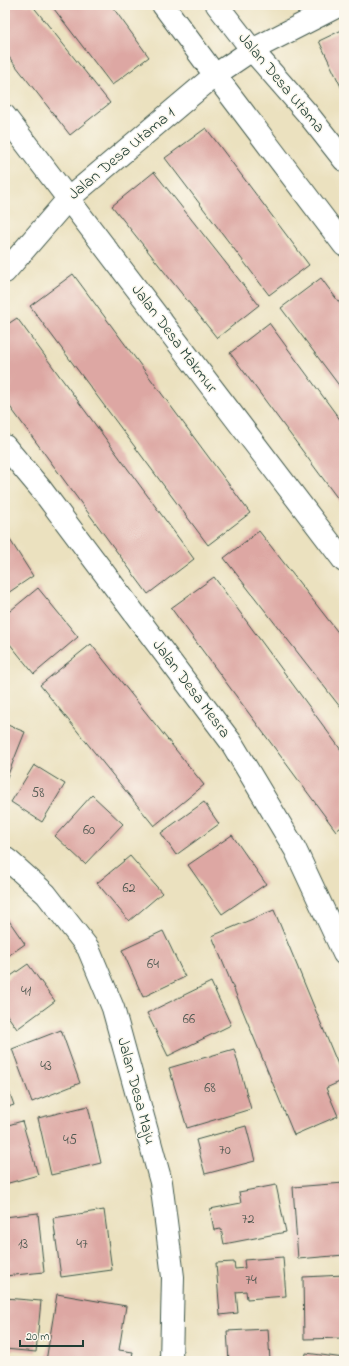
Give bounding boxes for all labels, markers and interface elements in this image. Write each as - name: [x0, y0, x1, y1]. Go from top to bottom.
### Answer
- street label: Jalan Desa Utama: [232, 28, 330, 138]
- street label: Jalan Desa Utama 1: [63, 102, 181, 206]
- street label: Jalan Desa Makmur: [125, 279, 223, 399]
- street label: Jalan Desa Mesra: [146, 635, 236, 743]
- house number: 58: [31, 783, 45, 804]
- house number: 60: [83, 820, 95, 841]
- house number: 62: [122, 878, 136, 899]
- house number: 64: [147, 954, 159, 975]
- house number: 41: [21, 981, 32, 1002]
- house number: 66: [183, 1009, 195, 1030]
- street label: Jalan Desa Maju: [110, 1035, 162, 1147]
- house number: 43: [40, 1056, 52, 1077]
- house number: 68: [204, 1078, 216, 1099]
- house number: 45: [63, 1130, 77, 1151]
- house number: 70: [219, 1140, 231, 1161]
- house number: 72: [242, 1209, 254, 1230]
- house number: 13: [18, 1234, 28, 1255]
- house number: 47: [76, 1234, 88, 1255]
- house number: 74: [245, 1270, 257, 1291]
- scale bar: [20, 1322, 83, 1348]
- text: 20 m: [26, 1328, 49, 1346]

